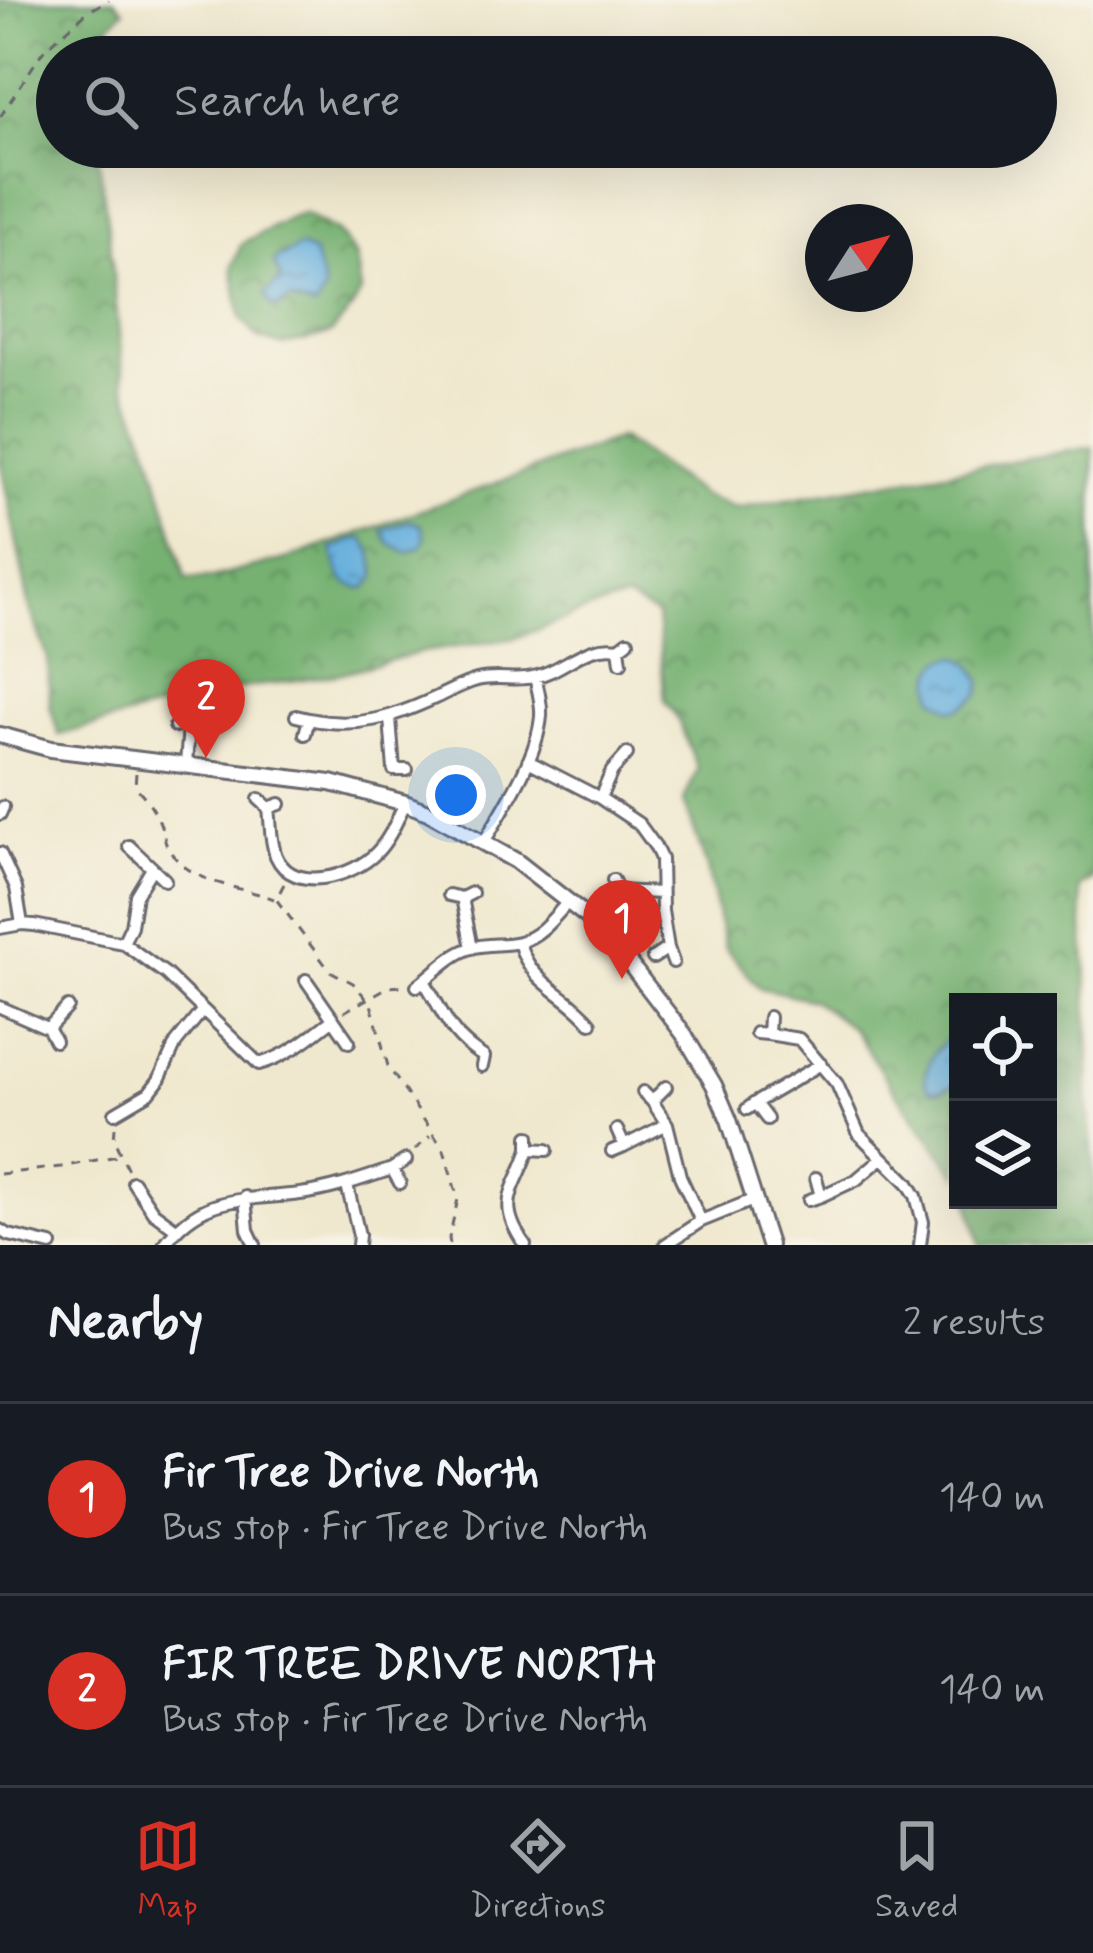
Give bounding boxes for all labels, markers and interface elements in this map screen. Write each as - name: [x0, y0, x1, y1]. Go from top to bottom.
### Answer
- search box: [36, 36, 1057, 168]
- icon: search: [78, 69, 144, 135]
- text: Search here: [174, 73, 401, 132]
- north arrow: [805, 204, 913, 312]
- pin: 2: [167, 659, 245, 758]
- your location: [426, 765, 486, 825]
- pin: 1: [583, 880, 661, 979]
- map controls: [949, 993, 1057, 1209]
- button: locate: [949, 993, 1057, 1101]
- button: layers: [949, 1101, 1057, 1209]
- text: Nearby: [48, 1290, 203, 1356]
- text: 2 results: [903, 1298, 1045, 1349]
- text: Fir Tree Drive North: [162, 1444, 539, 1503]
- text: 1: [78, 1473, 96, 1524]
- text: 140 m: [939, 1473, 1045, 1524]
- text: Bus stop · Fir Tree Drive North: [162, 1503, 648, 1554]
- text: FIR TREE DRIVE NORTH: [162, 1636, 657, 1695]
- text: 2: [77, 1665, 97, 1716]
- text: 140 m: [939, 1665, 1045, 1716]
- text: Bus stop · Fir Tree Drive North: [162, 1695, 648, 1746]
- tab: Map: [135, 1813, 201, 1929]
- tab: Directions: [470, 1813, 606, 1929]
- tab: Saved: [875, 1813, 958, 1929]

